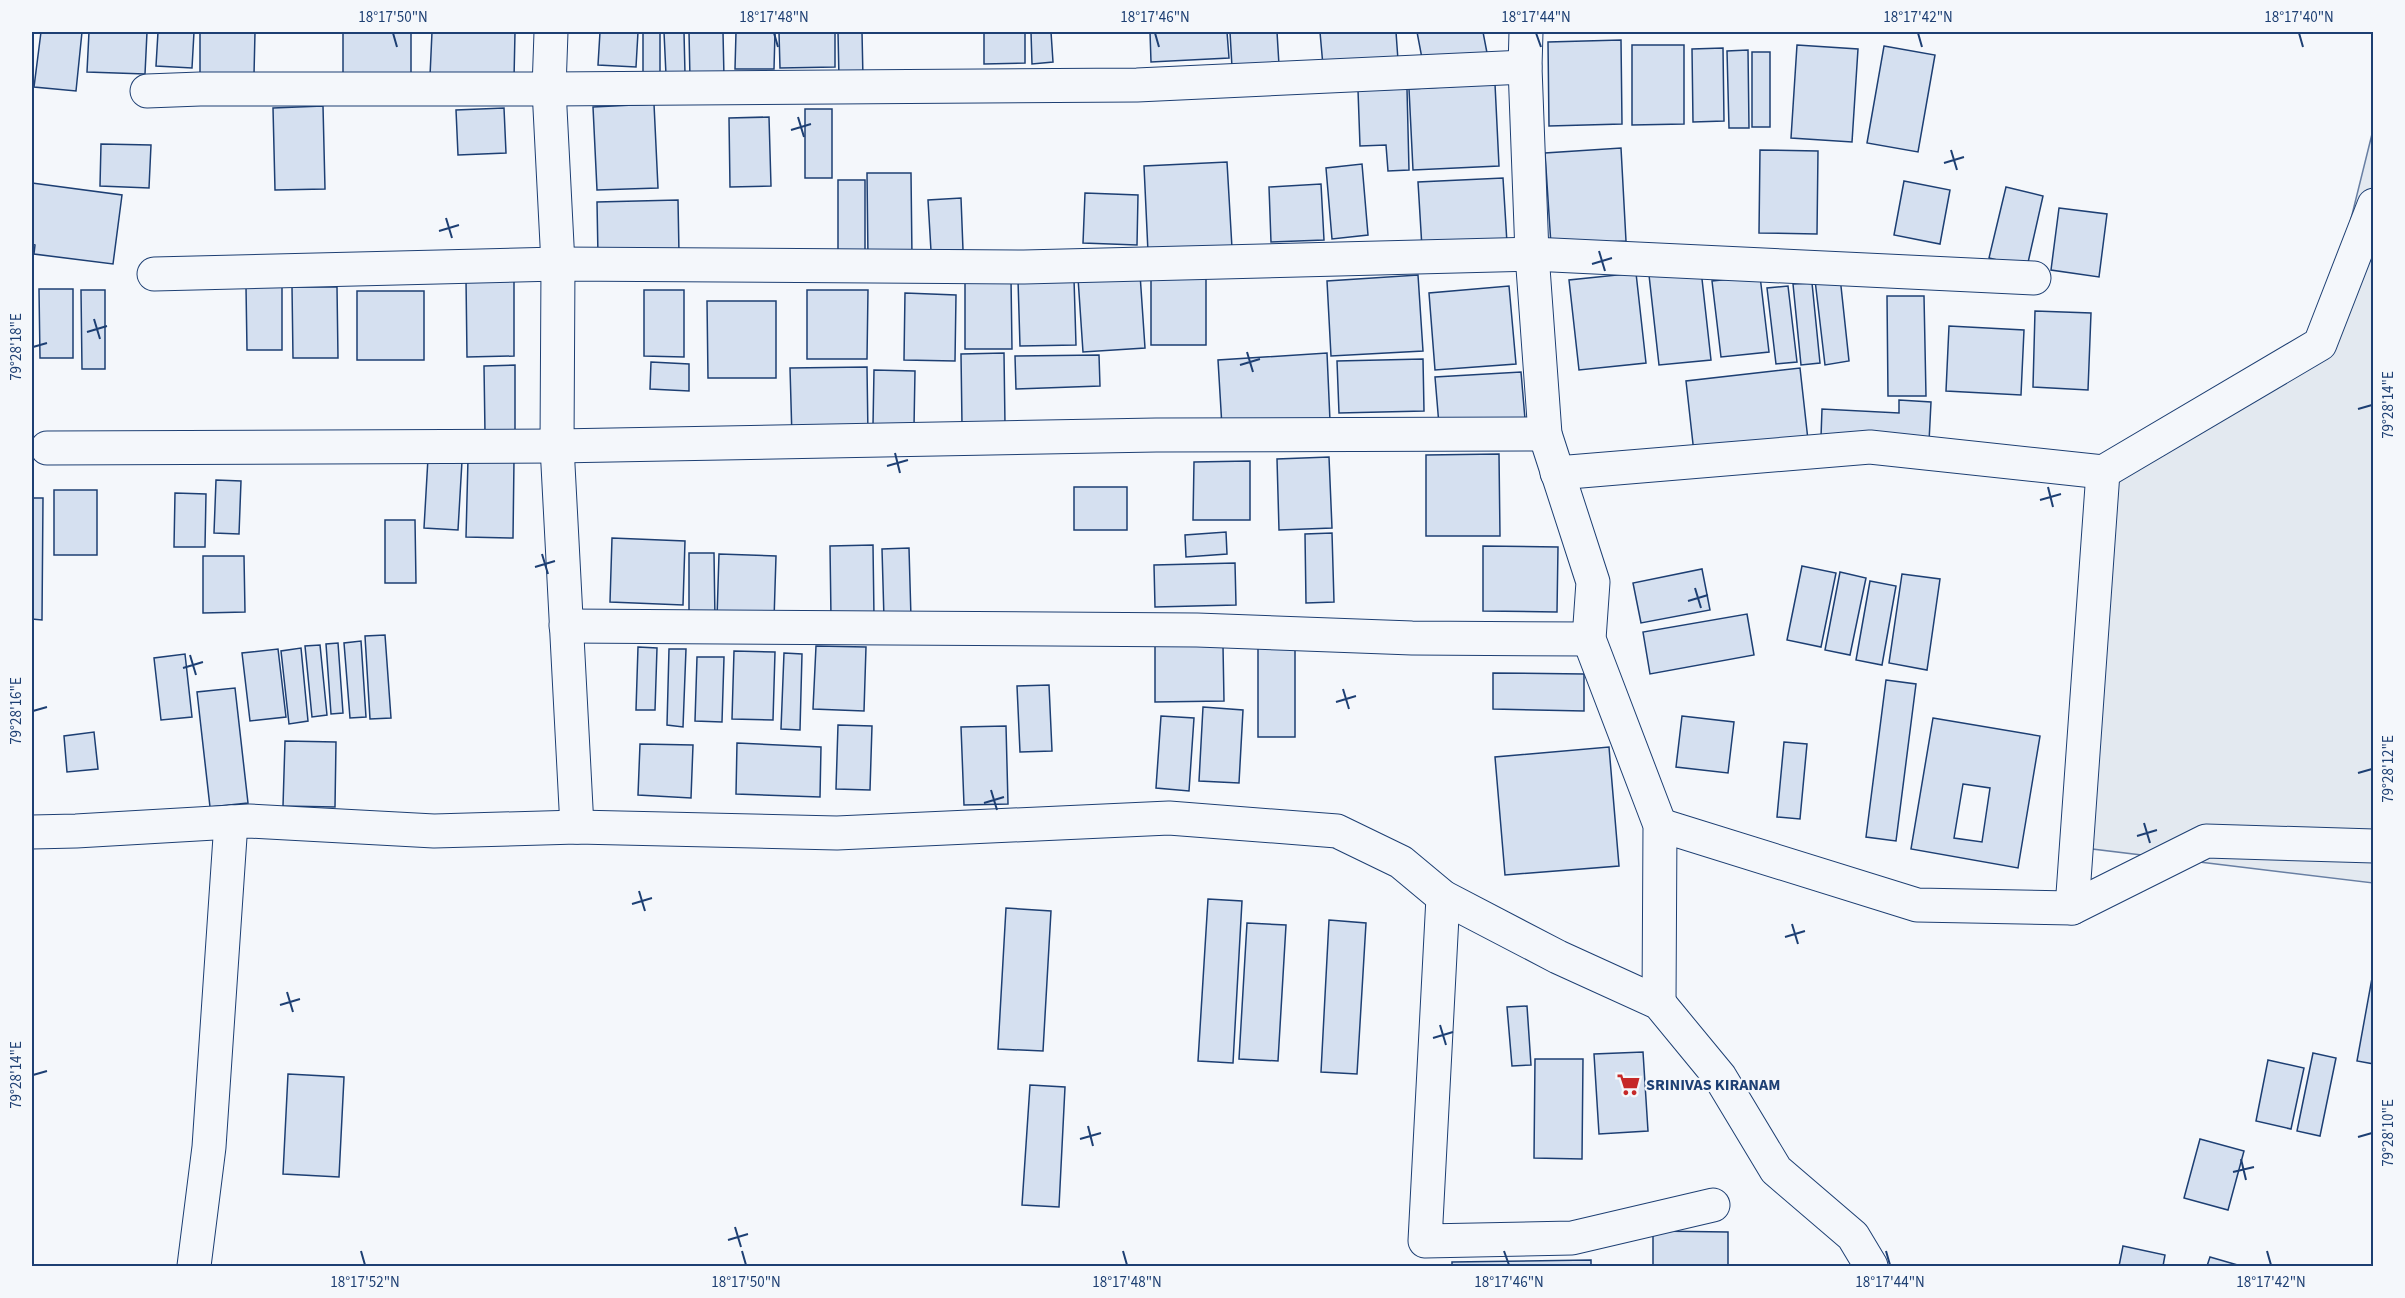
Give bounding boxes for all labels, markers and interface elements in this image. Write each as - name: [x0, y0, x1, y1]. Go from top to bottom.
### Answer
- text: 18°17'50"N: [358, 7, 428, 28]
- text: 18°17'48"N: [739, 7, 809, 28]
- text: 18°17'46"N: [1120, 7, 1190, 28]
- text: 18°17'44"N: [1501, 7, 1571, 28]
- text: 18°17'42"N: [1883, 7, 1953, 28]
- text: 18°17'40"N: [2264, 7, 2334, 28]
- text: 79°28'18"E: [6, 313, 27, 381]
- text: 79°28'14"E: [2378, 371, 2399, 439]
- text: 79°28'16"E: [6, 677, 27, 745]
- text: 79°28'12"E: [2378, 735, 2399, 803]
- text: 79°28'14"E: [6, 1041, 27, 1109]
- supermarket icon: SRINIVAS KIRANAM: [1615, 1071, 1641, 1097]
- place label: SRINIVAS KIRANAM: [1646, 1074, 1780, 1096]
- text: 79°28'10"E: [2378, 1099, 2399, 1167]
- text: 18°17'52"N: [330, 1272, 400, 1293]
- text: 18°17'50"N: [711, 1272, 781, 1293]
- text: 18°17'48"N: [1092, 1272, 1162, 1293]
- text: 18°17'46"N: [1474, 1272, 1544, 1293]
- text: 18°17'44"N: [1855, 1272, 1925, 1293]
- text: 18°17'42"N: [2236, 1272, 2306, 1293]

